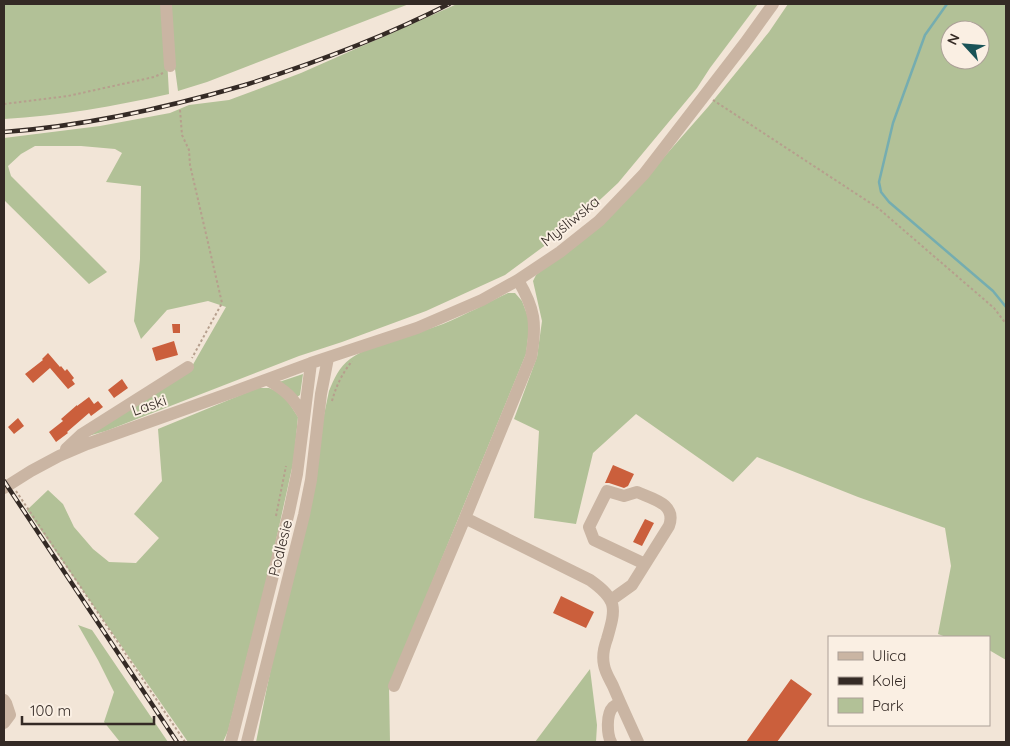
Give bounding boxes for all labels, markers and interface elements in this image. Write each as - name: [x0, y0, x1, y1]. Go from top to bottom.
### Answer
- north arrow: [940, 20, 990, 70]
- text: N: [943, 31, 964, 48]
- street label: Myśliwska: [537, 192, 603, 250]
- street label: Laski: [129, 390, 169, 420]
- street label: Podlesie: [264, 518, 296, 578]
- legend: [828, 636, 990, 726]
- text: Ulica: [872, 646, 906, 665]
- text: Kolej: [872, 671, 907, 690]
- scale bar: [22, 694, 155, 726]
- text: Park: [872, 696, 904, 715]
- text: 100 m: [30, 701, 71, 720]

